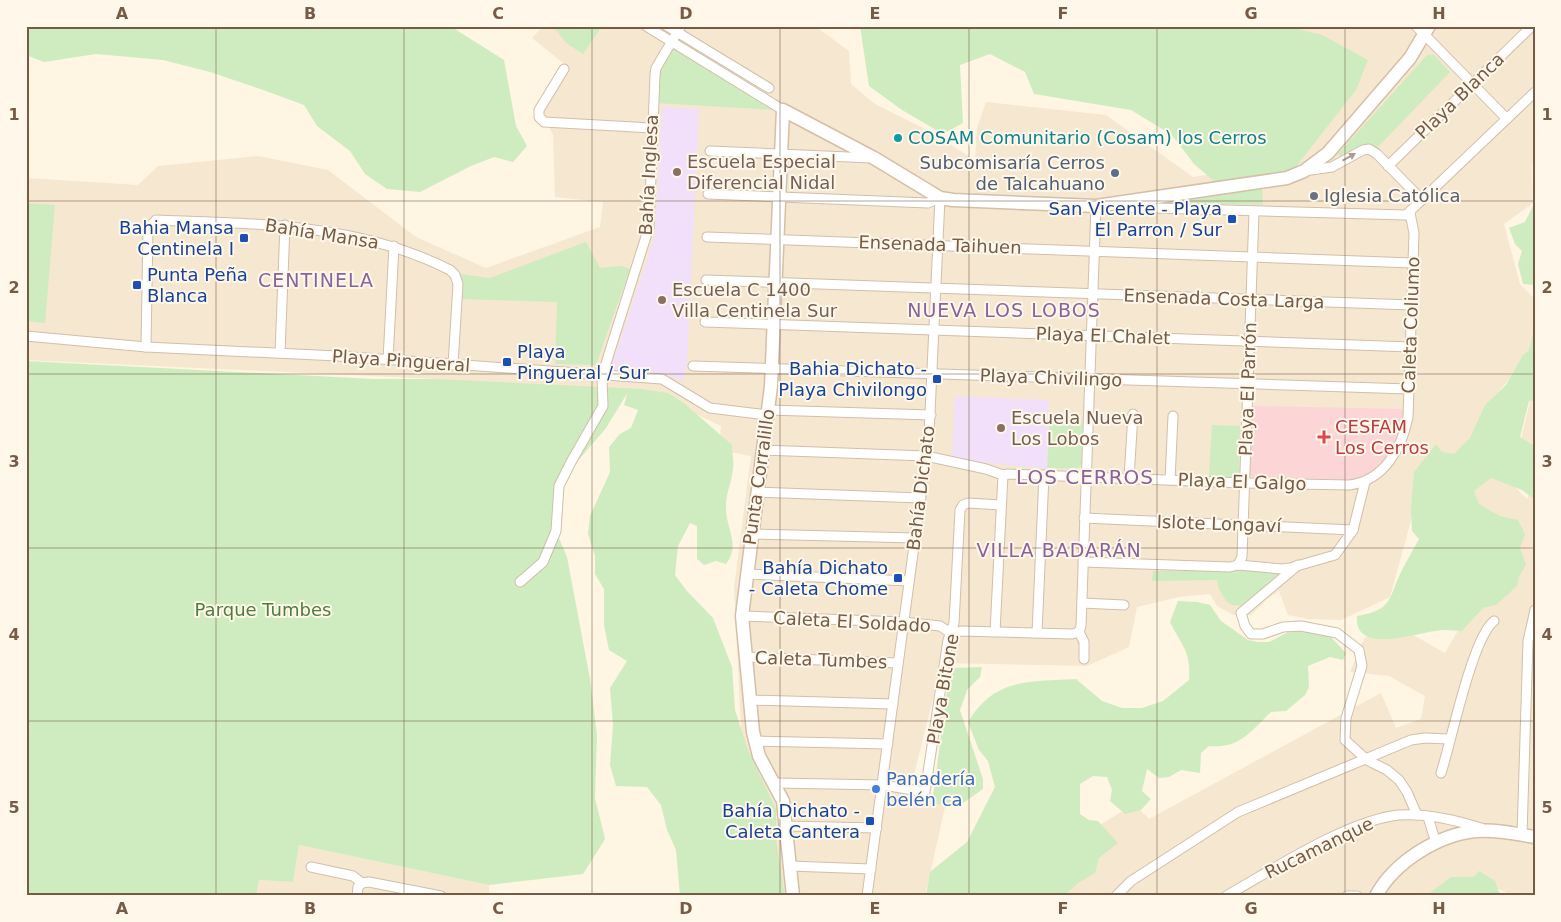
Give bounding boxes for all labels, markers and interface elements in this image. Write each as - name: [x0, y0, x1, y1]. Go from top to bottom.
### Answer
- text: A: [116, 4, 129, 23]
- text: B: [304, 4, 316, 23]
- text: C: [492, 4, 504, 23]
- text: D: [679, 4, 693, 23]
- text: E: [870, 4, 880, 23]
- text: F: [1058, 4, 1068, 23]
- text: G: [1244, 4, 1258, 23]
- text: H: [1432, 4, 1446, 23]
- street label: Playa Blanca: [1411, 48, 1508, 143]
- text: 1: [8, 105, 20, 124]
- text: 1: [1541, 105, 1553, 124]
- street label: Bahía Inglesa: [635, 114, 662, 236]
- place label: COSAM Comunitario (Cosam) los Cerros: [908, 127, 1267, 148]
- marker: COSAM Comunitario (Cosam) los Cerros: [892, 132, 904, 144]
- place label: Escuela Especial Diferencial Nidal: [687, 151, 836, 193]
- place label: Subcomisaría Cerros de Talcahuano: [920, 152, 1105, 194]
- one-way arrow: [1342, 153, 1356, 162]
- marker: Escuela Especial Diferencial Nidal: [671, 166, 683, 178]
- marker: Subcomisaría Cerros de Talcahuano: [1109, 167, 1121, 179]
- place label: Iglesia Católica: [1324, 185, 1461, 206]
- marker: Iglesia Católica: [1308, 190, 1320, 202]
- place label: San Vicente - Playa El Parron / Sur: [1048, 198, 1223, 240]
- marker: San Vicente - Playa El Parron / Sur: [1226, 213, 1238, 225]
- street label: Bahía Mansa: [264, 214, 380, 253]
- place label: Bahia Mansa Centinela I: [119, 217, 234, 259]
- street label: Ensenada Taihuen: [858, 231, 1022, 258]
- marker: Bahia Mansa Centinela I: [238, 232, 250, 244]
- street label: Caleta Coliumo: [1398, 256, 1423, 394]
- place label: Punta Peña Blanca: [147, 264, 248, 306]
- district label: CENTINELA: [258, 269, 374, 291]
- text: 2: [8, 278, 20, 297]
- text: 2: [1541, 278, 1553, 297]
- marker: Punta Peña Blanca: [131, 279, 143, 291]
- place label: Escuela C 1400 Villa Centinela Sur: [672, 279, 838, 321]
- street label: Ensenada Costa Larga: [1123, 284, 1325, 313]
- marker: Escuela C 1400 Villa Centinela Sur: [656, 294, 668, 306]
- district label: NUEVA LOS LOBOS: [907, 299, 1101, 321]
- street label: Playa El Parrón: [1235, 322, 1260, 456]
- street label: Playa El Chalet: [1035, 323, 1171, 348]
- place label: Playa Pingueral / Sur: [517, 341, 650, 383]
- street label: Playa Pingueral: [331, 345, 471, 376]
- marker: Playa Pingueral / Sur: [501, 356, 513, 368]
- place label: Bahia Dichato - Playa Chivilongo: [778, 358, 927, 400]
- street label: Playa Chivilingo: [979, 365, 1123, 390]
- marker: Bahia Dichato - Playa Chivilongo: [931, 373, 943, 385]
- street label: Punta Corralillo: [739, 407, 778, 546]
- place label: Escuela Nueva Los Lobos: [1011, 407, 1144, 449]
- place label: CESFAM Los Cerros: [1335, 416, 1429, 458]
- marker: Escuela Nueva Los Lobos: [995, 422, 1007, 434]
- street label: Bahía Dichato: [902, 424, 939, 552]
- marker: CESFAM Los Cerros: [1317, 430, 1331, 444]
- text: 3: [8, 452, 20, 471]
- text: 3: [1541, 452, 1553, 471]
- district label: LOS CERROS: [1016, 465, 1154, 489]
- street label: Playa El Galgo: [1177, 469, 1307, 494]
- street label: Islote Longaví: [1156, 511, 1283, 536]
- district label: VILLA BADARÁN: [976, 539, 1142, 561]
- place label: Bahía Dichato - Caleta Chome: [749, 557, 888, 599]
- marker: Bahía Dichato - Caleta Chome: [892, 572, 904, 584]
- park label: Parque Tumbes: [195, 599, 331, 620]
- street label: Caleta El Soldado: [773, 607, 931, 636]
- text: 4: [8, 625, 20, 644]
- text: 4: [1541, 625, 1553, 644]
- street label: Playa Bitone: [922, 632, 963, 746]
- street label: Caleta Tumbes: [754, 647, 888, 672]
- place label: Panadería belén ca: [886, 768, 975, 810]
- marker: Panadería belén ca: [870, 783, 882, 795]
- text: 5: [8, 798, 20, 817]
- text: 5: [1541, 798, 1553, 817]
- place label: Bahía Dichato - Caleta Cantera: [722, 800, 860, 842]
- street label: Rucamanque: [1261, 812, 1376, 883]
- marker: Bahía Dichato - Caleta Cantera: [864, 815, 876, 827]
- text: A: [116, 899, 129, 918]
- text: B: [304, 899, 316, 918]
- text: C: [492, 899, 504, 918]
- text: D: [679, 899, 693, 918]
- text: E: [870, 899, 880, 918]
- text: F: [1058, 899, 1068, 918]
- text: G: [1244, 899, 1258, 918]
- text: H: [1432, 899, 1446, 918]

